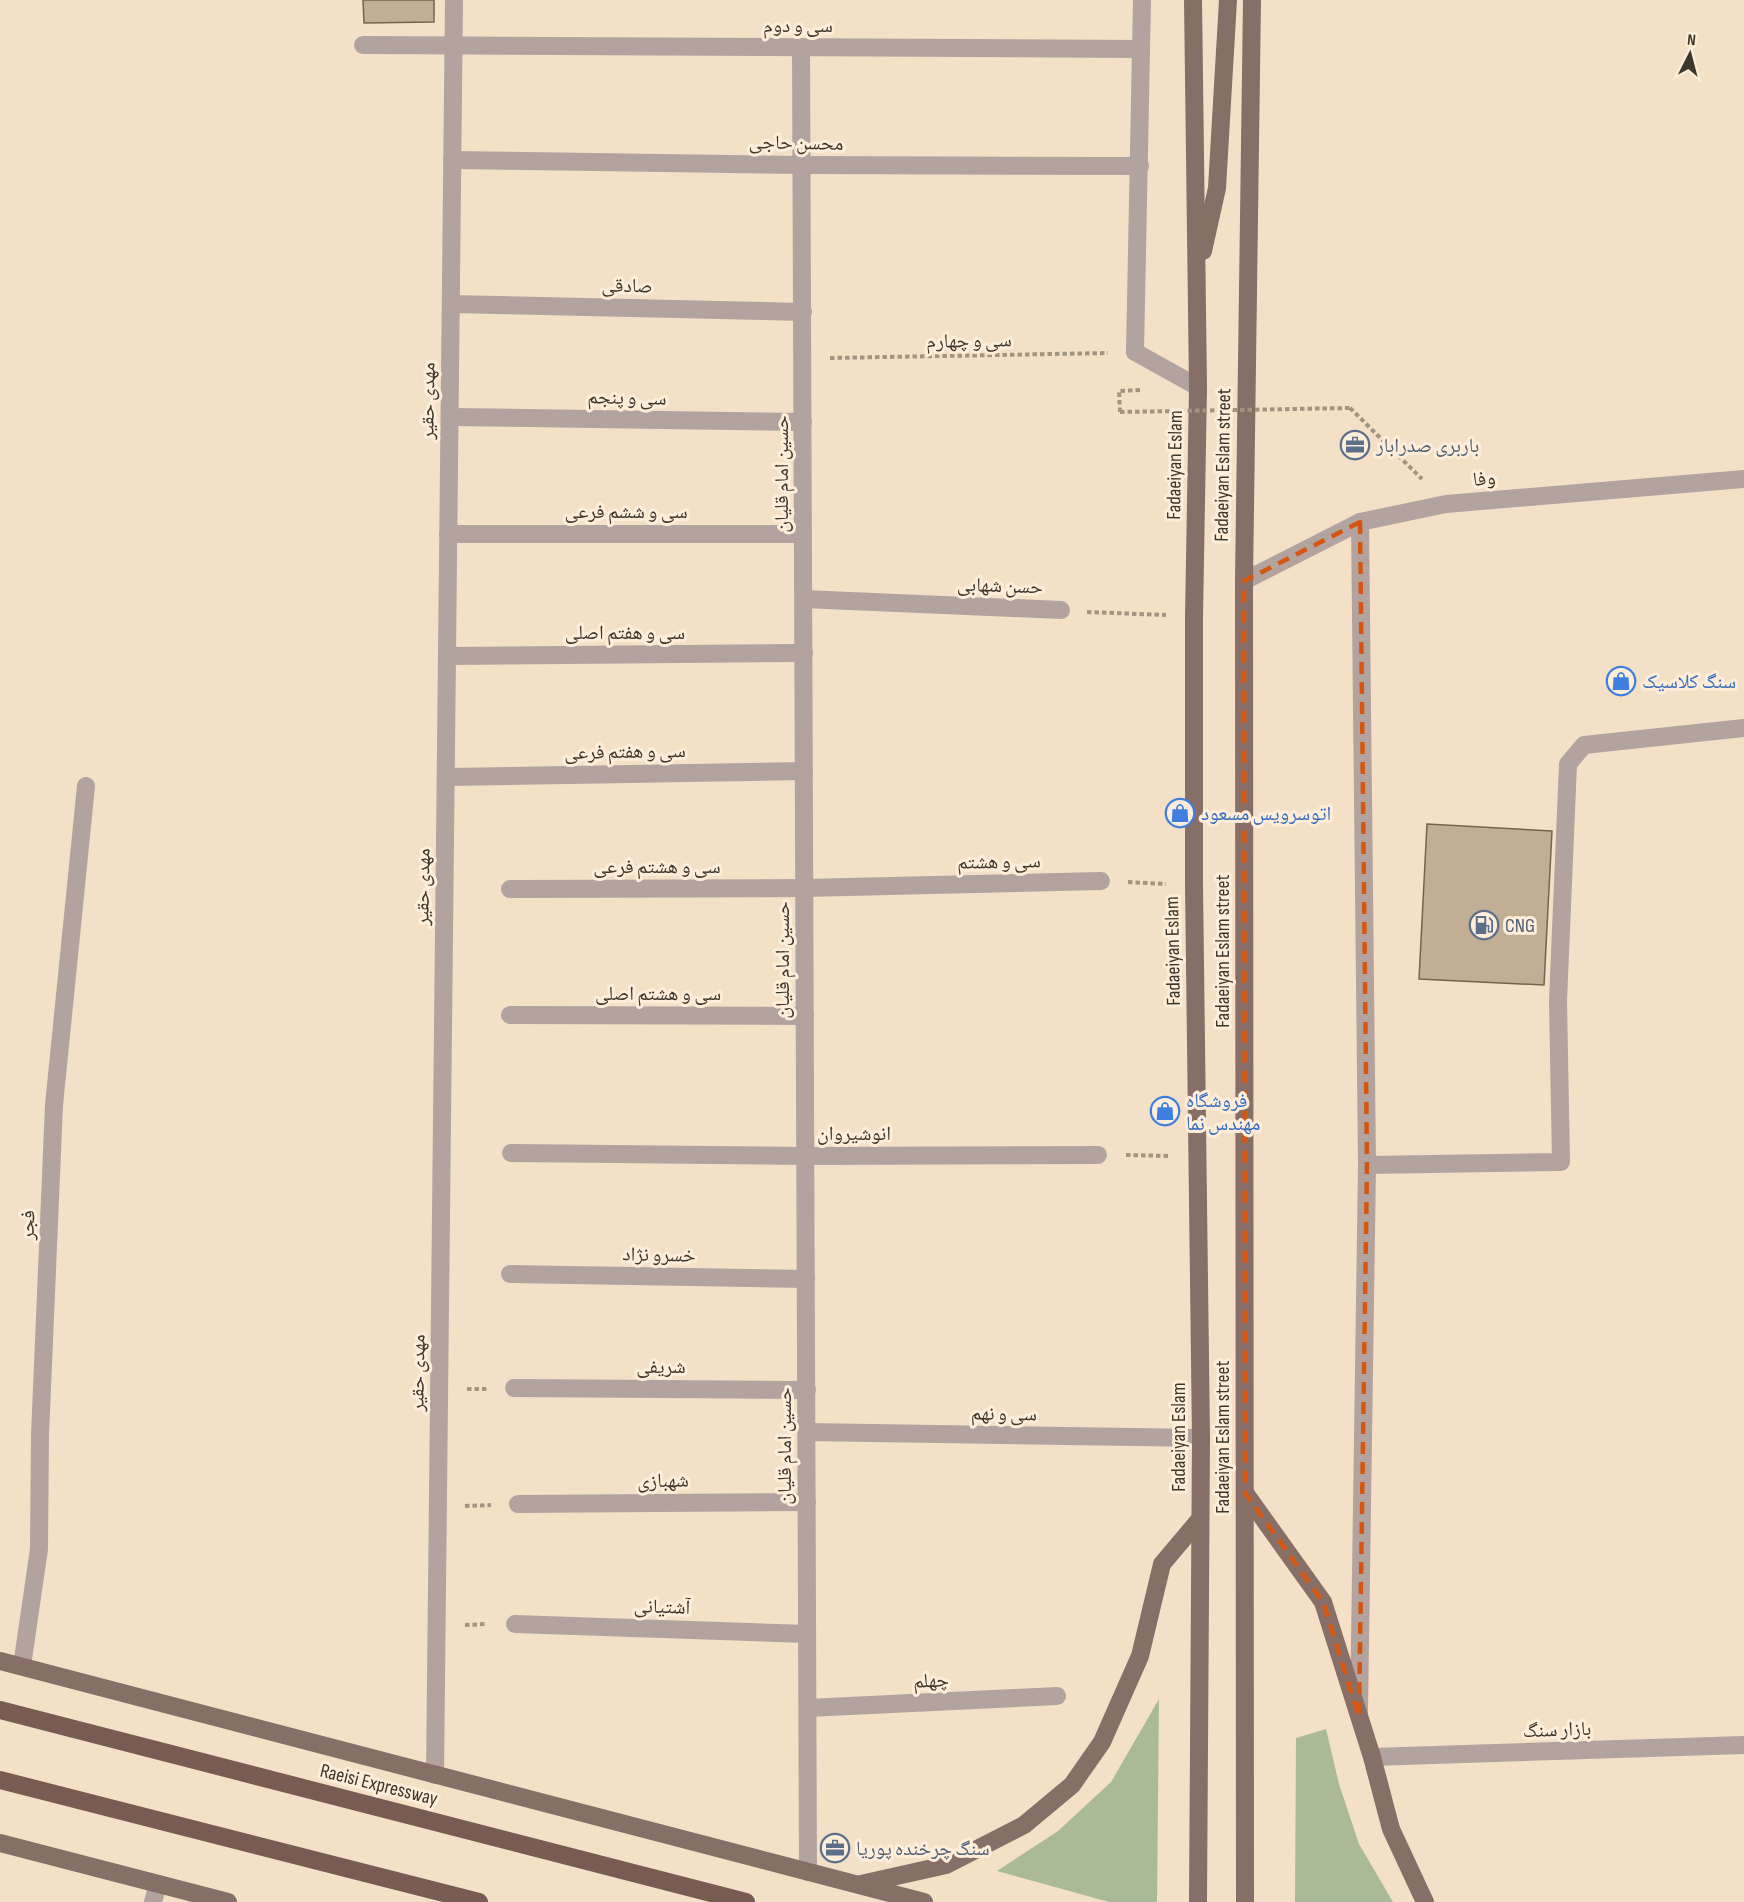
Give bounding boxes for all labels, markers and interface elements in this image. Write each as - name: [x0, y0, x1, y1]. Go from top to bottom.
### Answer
- street label: سی و دوم: [763, 14, 833, 39]
- north arrow: [1660, 24, 1720, 84]
- text: N: [1686, 31, 1697, 50]
- street label: محسن حاجی: [748, 130, 844, 156]
- street label: صادقی: [601, 274, 653, 298]
- street label: سی و چهارم: [926, 328, 1012, 355]
- street label: مهدی حقیر: [415, 362, 441, 441]
- street label: سی و پنجم: [587, 385, 667, 412]
- street label: Fadaeiyan Eslam street: [1210, 388, 1236, 542]
- street label: Fadaeiyan Eslam: [1162, 410, 1188, 520]
- street label: حسین امام قلیان: [770, 415, 795, 533]
- office icon: باربری صدرابار: [1339, 429, 1371, 461]
- place label: باربری صدرابار: [1375, 434, 1479, 458]
- street label: وفا: [1472, 466, 1497, 492]
- street label: سی و ششم فرعی: [564, 500, 688, 525]
- street label: حسن شهابی: [957, 573, 1044, 600]
- street label: سی و هفتم اصلی: [565, 621, 685, 646]
- shop icon: سنگ کلاسیک: [1605, 665, 1637, 697]
- place label: سنگ کلاسیک: [1642, 670, 1736, 694]
- street label: سی و هفتم فرعی: [564, 739, 686, 766]
- shop icon: اتوسرویس مسعود: [1164, 797, 1196, 829]
- place label: اتوسرویس مسعود: [1201, 802, 1331, 826]
- street label: مهدی حقیر: [410, 848, 436, 927]
- street label: سی و هشتم: [957, 849, 1041, 876]
- street label: سی و هشتم فرعی: [593, 855, 721, 880]
- street label: Fadaeiyan Eslam street: [1211, 874, 1235, 1028]
- street label: Fadaeiyan Eslam: [1160, 896, 1186, 1006]
- street label: حسین امام قلیان: [771, 901, 796, 1019]
- fuel station icon: CNG: [1468, 909, 1500, 941]
- place label: CNG: [1505, 914, 1535, 938]
- street label: سی و هشتم اصلی: [595, 982, 721, 1007]
- place label: فروشگاه مهندس نما: [1186, 1089, 1260, 1136]
- shop icon: فروشگاه مهندس نما: [1149, 1095, 1181, 1127]
- street label: انوشیروان: [817, 1122, 891, 1146]
- street label: فجر: [15, 1210, 41, 1241]
- street label: خسرو نژاد: [622, 1242, 696, 1268]
- street label: مهدی حقیر: [405, 1334, 431, 1413]
- street label: شریفی: [636, 1355, 686, 1379]
- street label: Fadaeiyan Eslam street: [1211, 1360, 1235, 1514]
- street label: Fadaeiyan Eslam: [1167, 1382, 1191, 1492]
- street label: حسین امام قلیان: [773, 1387, 798, 1505]
- street label: سی و نهم: [971, 1401, 1037, 1428]
- street label: شهبازی: [637, 1469, 689, 1493]
- street label: آشتیانی: [633, 1594, 692, 1620]
- street label: چهلم: [913, 1668, 950, 1695]
- street label: بازار سنگ: [1522, 1717, 1592, 1743]
- street label: Raeisi Expressway: [317, 1759, 440, 1811]
- office icon: سنگ چرخنده پوریا: [819, 1832, 851, 1864]
- place label: سنگ چرخنده پوریا: [856, 1837, 990, 1861]

